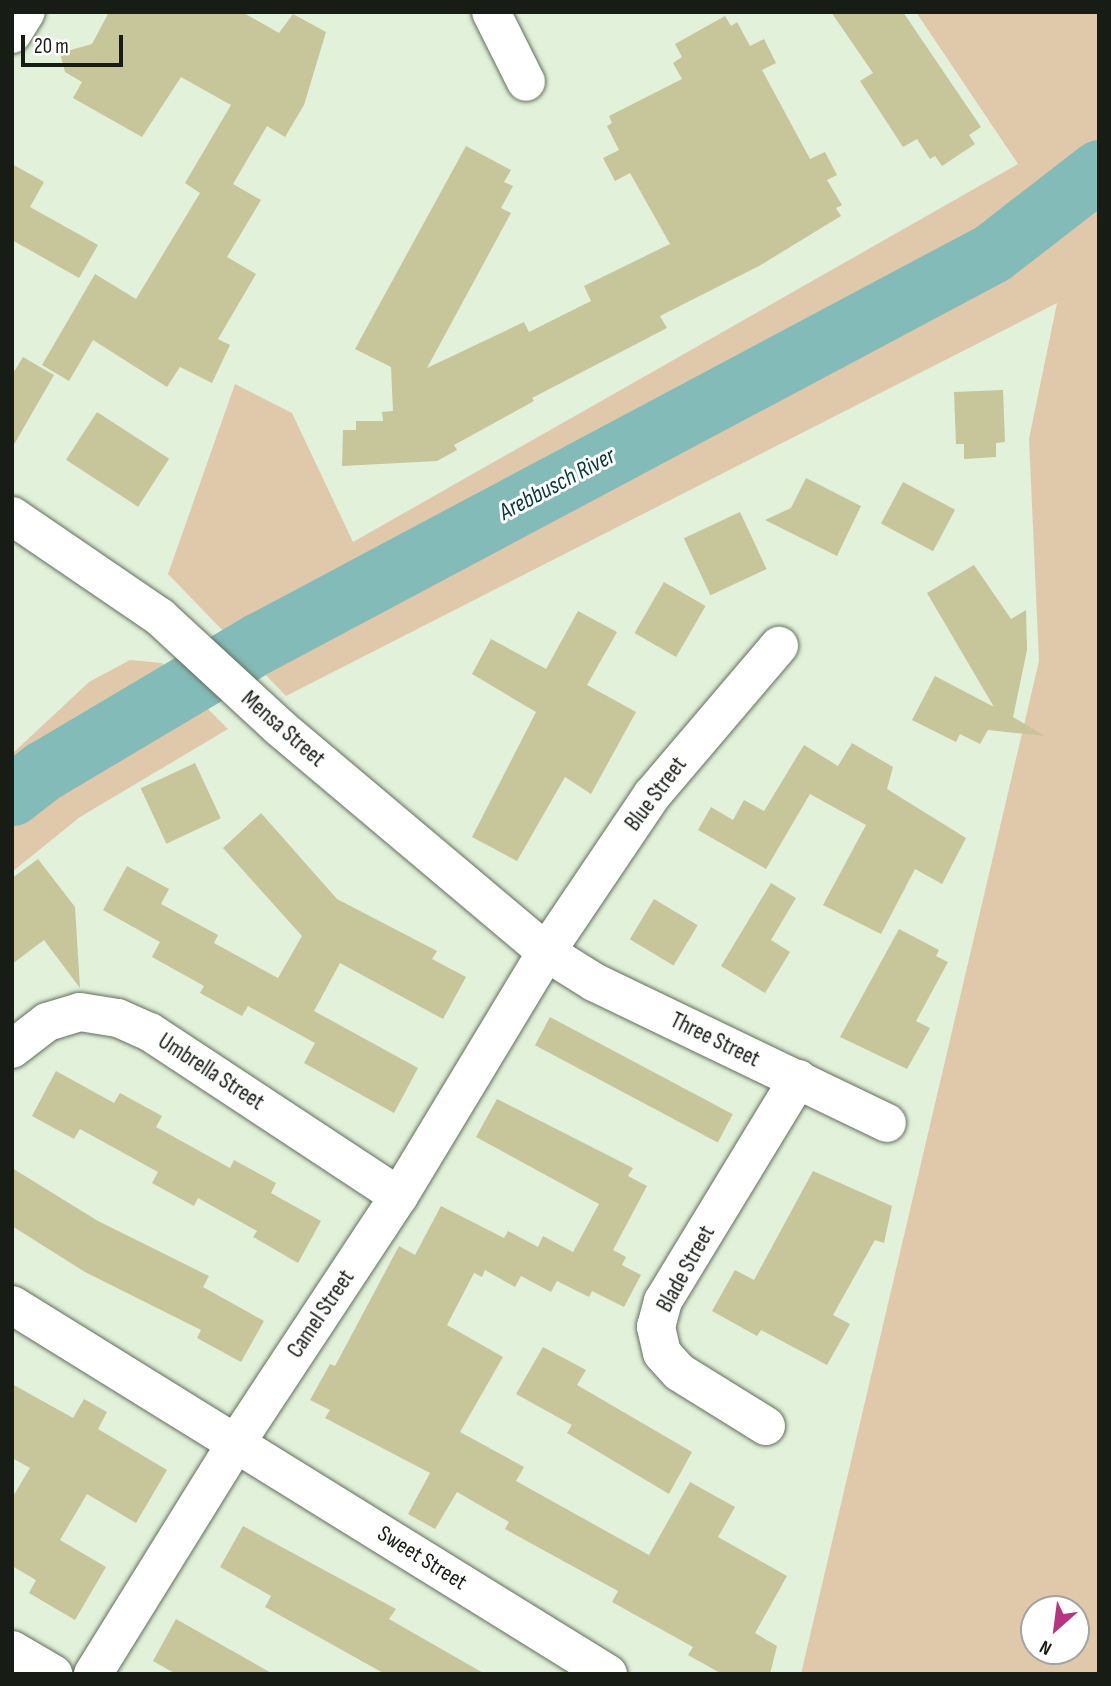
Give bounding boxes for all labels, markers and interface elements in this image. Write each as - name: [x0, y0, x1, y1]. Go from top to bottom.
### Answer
- scale bar: [24, 21, 126, 65]
- text: 20 m: [34, 34, 69, 59]
- water label: Arebbusch River: [494, 441, 620, 527]
- street label: Mensa Street: [235, 685, 331, 773]
- street label: Blue Street: [619, 752, 693, 836]
- street label: Three Street: [666, 1007, 764, 1073]
- street label: Umbrella Street: [153, 1028, 269, 1116]
- street label: Blade Street: [651, 1221, 721, 1317]
- street label: Camel Street: [282, 1265, 360, 1363]
- street label: Sweet Street: [372, 1520, 472, 1596]
- north arrow: [1020, 1595, 1090, 1665]
- text: N: [1036, 1635, 1056, 1660]

